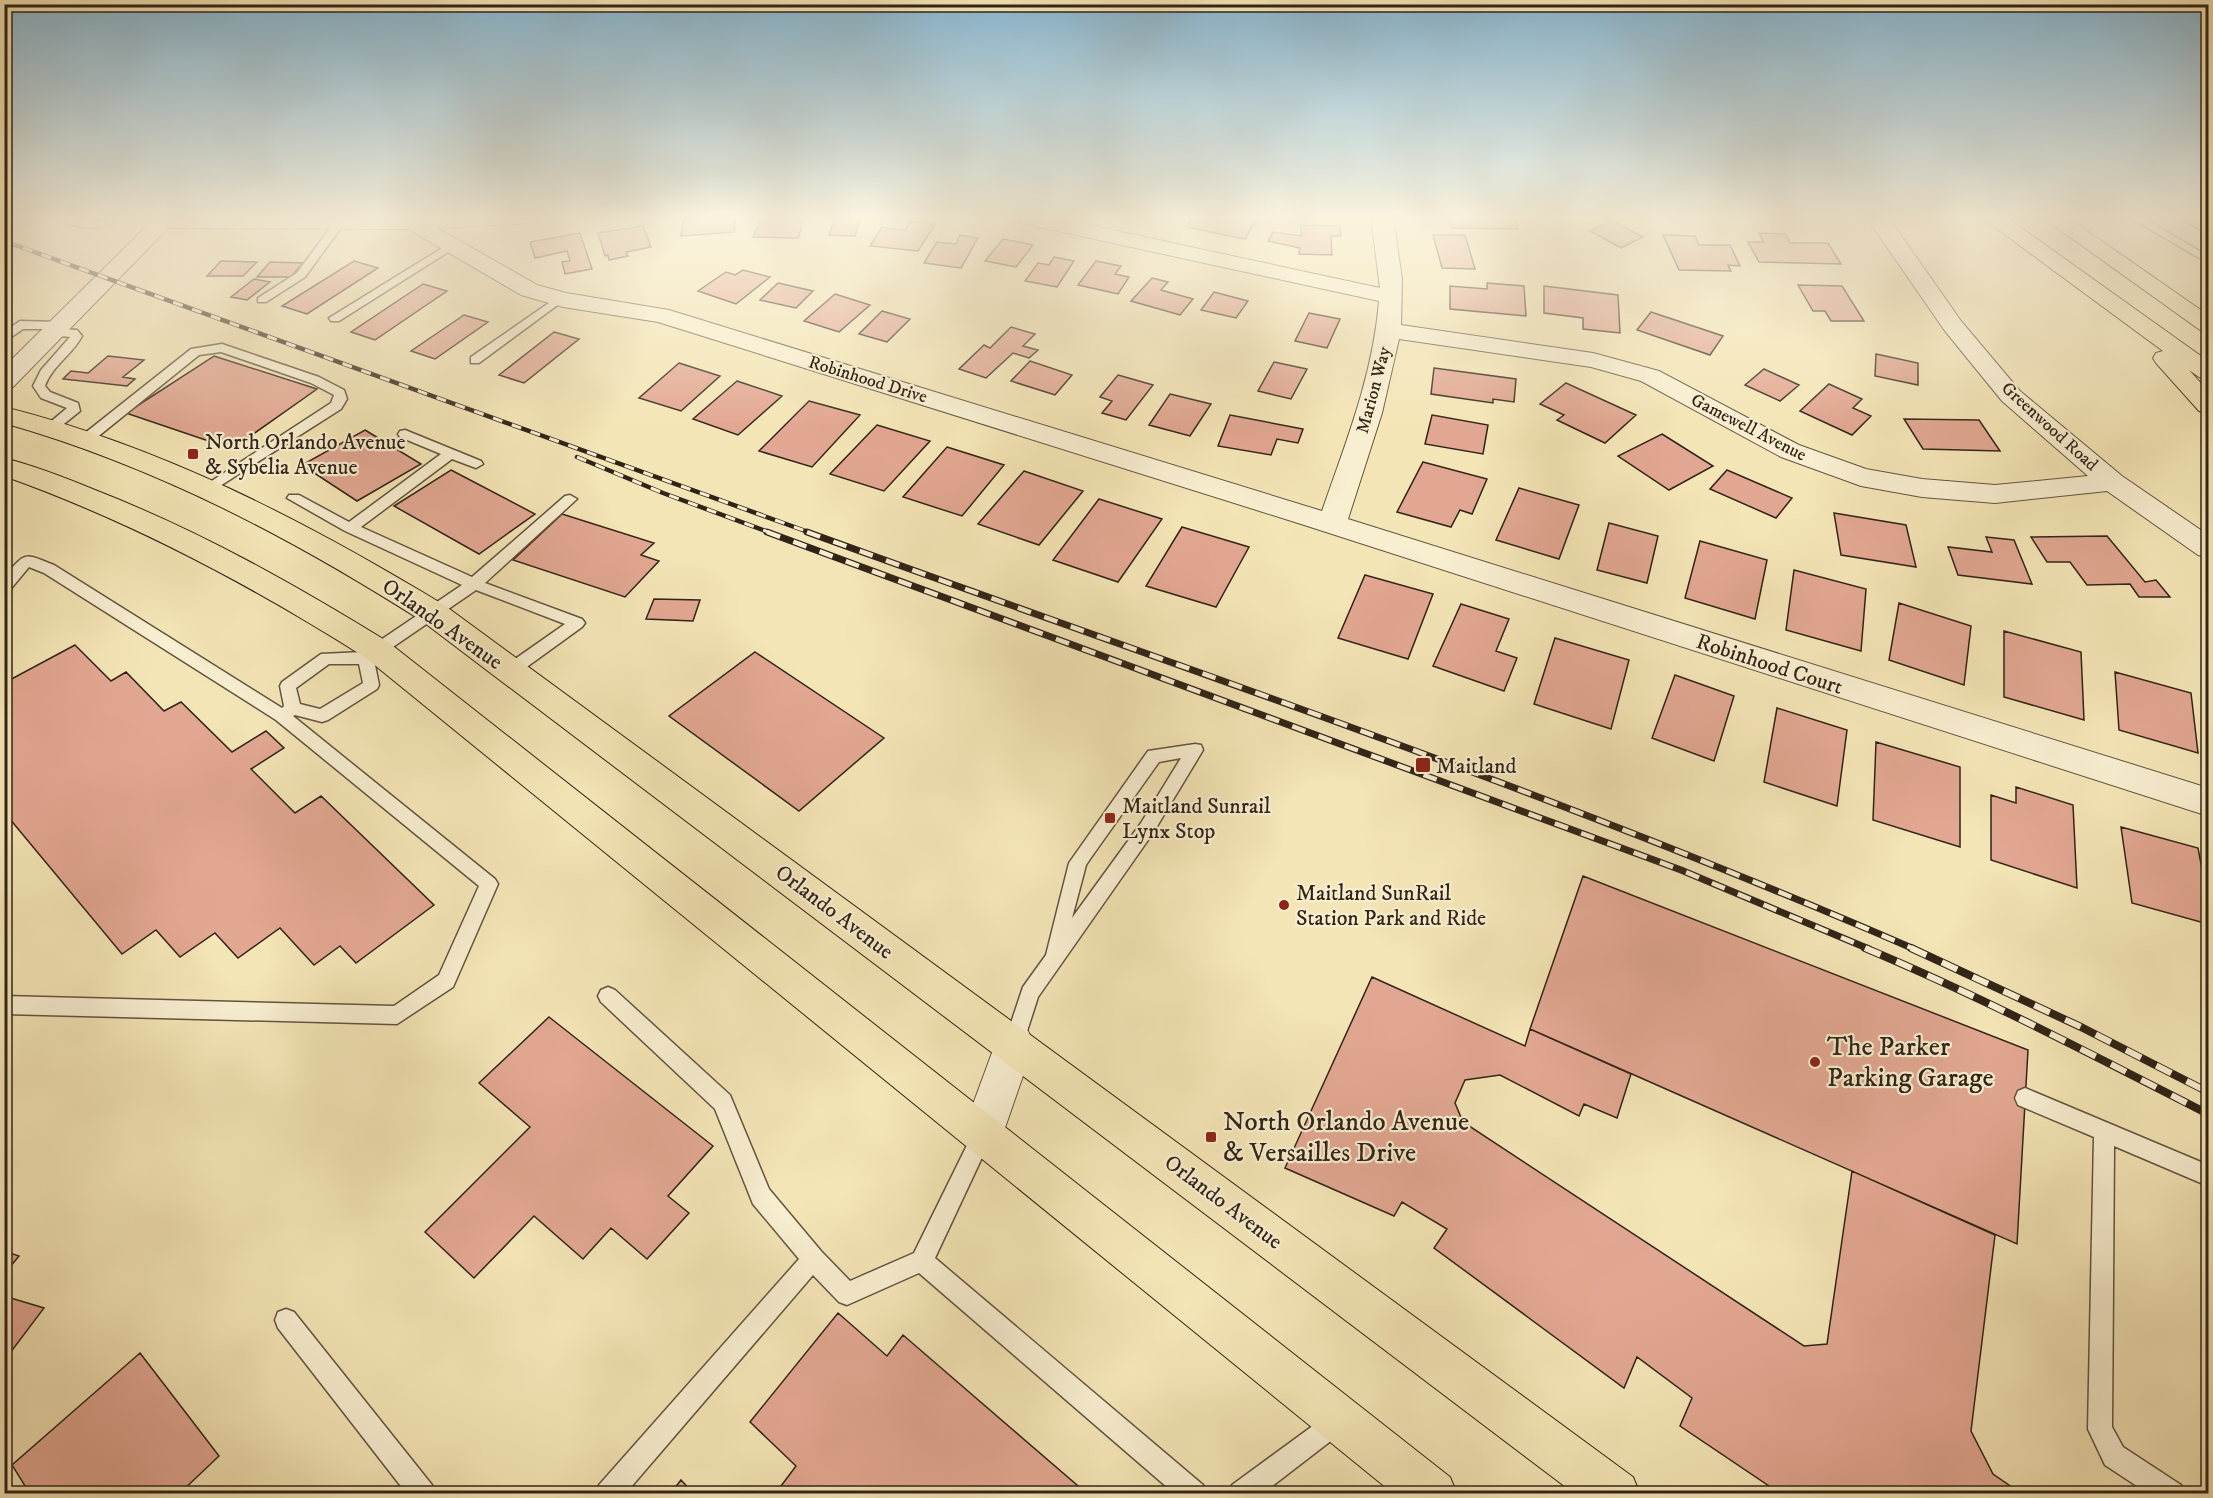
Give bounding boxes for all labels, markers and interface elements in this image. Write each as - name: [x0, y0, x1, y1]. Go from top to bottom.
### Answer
- street label: Marion Way: [1352, 344, 1396, 436]
- street label: Robinhood Drive: [806, 351, 930, 408]
- street label: Greenwood Road: [1996, 378, 2102, 476]
- street label: Gamewell Avenue: [1687, 389, 1810, 466]
- place label: North Orlando Avenue & Sybelia Avenue: [205, 429, 406, 481]
- marker: North Orlando Avenue & Sybelia Avenue: [186, 447, 200, 461]
- street label: Orlando Avenue: [377, 573, 508, 676]
- street label: Robinhood Court: [1693, 628, 1846, 701]
- place label: Maitland: [1436, 753, 1516, 780]
- marker: Maitland: [1414, 756, 1432, 774]
- place label: Maitland Sunrail Lynx Stop: [1122, 793, 1271, 845]
- marker: Maitland Sunrail Lynx Stop: [1103, 811, 1117, 825]
- street label: Orlando Avenue: [770, 859, 898, 965]
- place label: Maitland SunRail Station Park and Ride: [1296, 880, 1486, 932]
- marker: Maitland SunRail Station Park and Ride: [1277, 898, 1291, 912]
- place label: The Parker Parking Garage: [1827, 1030, 1994, 1095]
- marker: The Parker Parking Garage: [1808, 1055, 1822, 1069]
- place label: North Orlando Avenue & Versailles Drive: [1223, 1105, 1469, 1170]
- marker: North Orlando Avenue & Versailles Drive: [1204, 1130, 1218, 1144]
- street label: Orlando Avenue: [1159, 1149, 1287, 1255]

